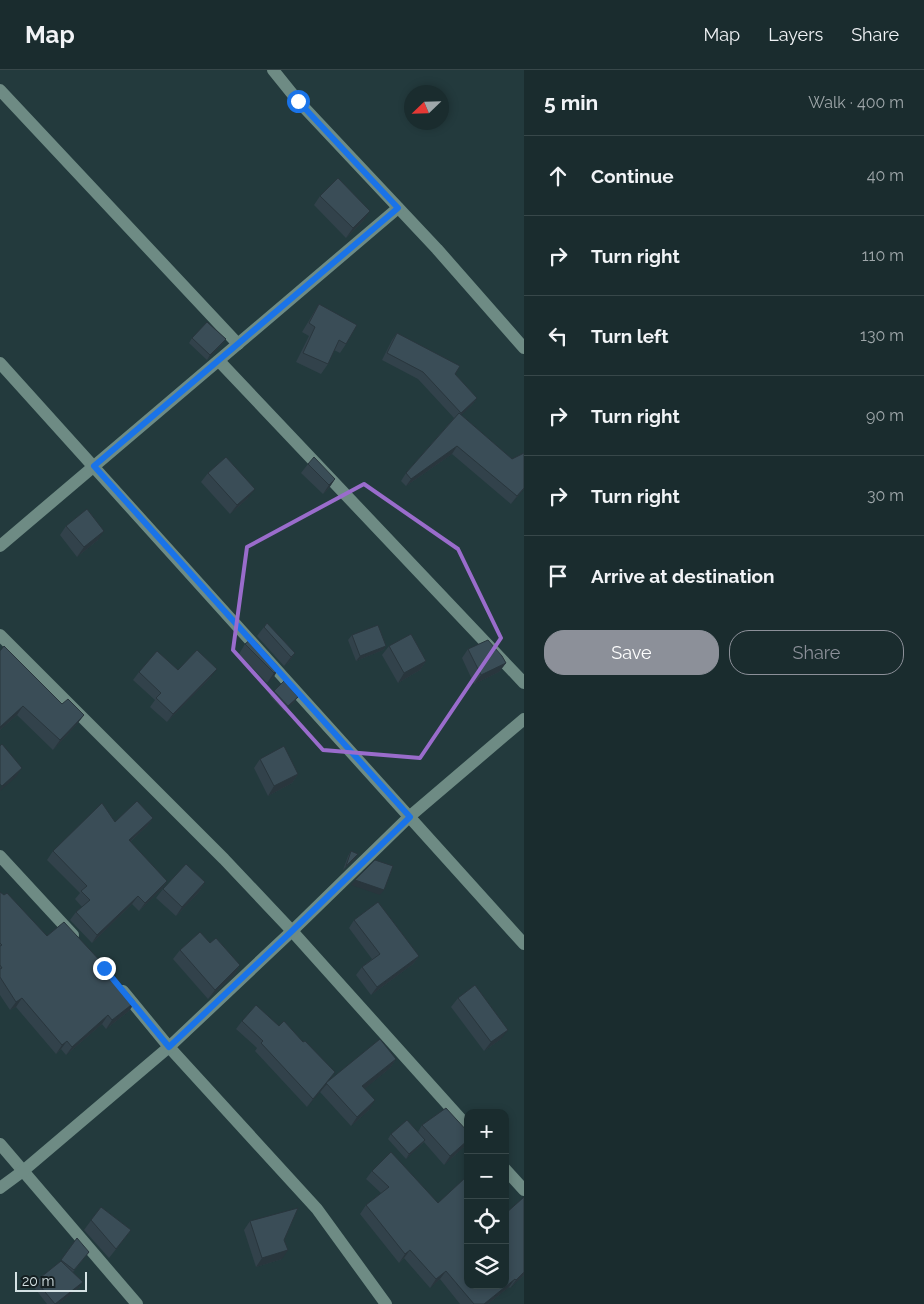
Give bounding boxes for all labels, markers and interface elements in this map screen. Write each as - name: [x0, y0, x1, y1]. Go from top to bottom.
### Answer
- text: Map: [25, 20, 75, 49]
- text: Map: [704, 24, 740, 45]
- text: Layers: [768, 24, 823, 45]
- text: Share: [851, 24, 899, 45]
- north arrow: [404, 85, 449, 130]
- route start: [287, 90, 310, 113]
- text: 5 min: [544, 90, 598, 115]
- text: Walk · 400 m: [808, 93, 904, 112]
- icon: ahead: [544, 162, 572, 190]
- text: Continue: [591, 165, 674, 187]
- text: 40 m: [867, 166, 904, 185]
- icon: right: [544, 242, 572, 270]
- text: Turn right: [591, 245, 680, 267]
- text: 110 m: [862, 246, 904, 265]
- icon: left: [544, 322, 572, 350]
- text: Turn left: [591, 325, 668, 347]
- text: 130 m: [860, 326, 904, 345]
- icon: right: [544, 402, 572, 430]
- text: Turn right: [591, 405, 680, 427]
- text: 90 m: [866, 406, 904, 425]
- icon: right: [544, 482, 572, 510]
- text: Turn right: [591, 485, 680, 507]
- text: 30 m: [867, 486, 904, 505]
- icon: arrive: [544, 562, 572, 590]
- text: Arrive at destination: [591, 565, 775, 587]
- button: Save: [544, 630, 719, 675]
- button: Share: [729, 630, 904, 675]
- route end: [93, 957, 116, 980]
- map controls: [464, 1109, 509, 1289]
- button: +: [464, 1109, 509, 1154]
- button: −: [464, 1154, 509, 1199]
- button: locate: [464, 1199, 509, 1244]
- button: layers: [464, 1244, 509, 1289]
- scale bar: [15, 1269, 88, 1292]
- text: 20 m: [22, 1273, 54, 1289]

